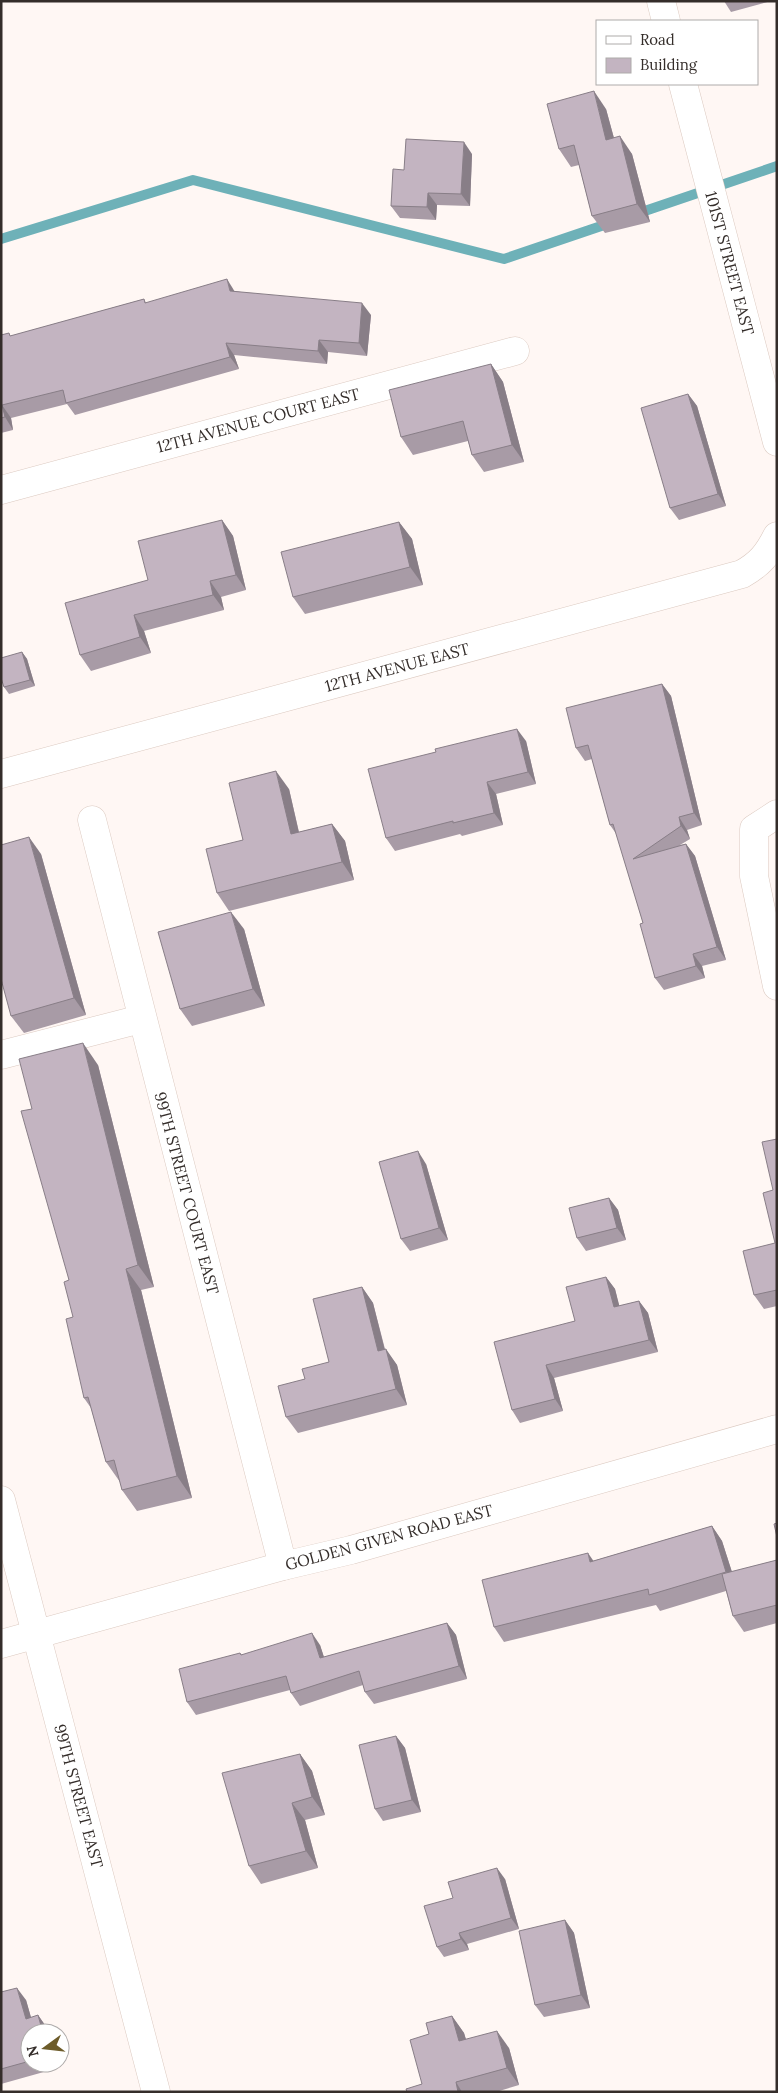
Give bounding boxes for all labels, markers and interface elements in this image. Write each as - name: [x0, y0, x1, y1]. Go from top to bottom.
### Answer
- legend: [596, 20, 758, 85]
- text: Road: [640, 30, 675, 49]
- text: Building: [640, 55, 698, 74]
- street label: 101ST STREET EAST: [701, 189, 759, 337]
- street label: 12TH AVENUE COURT EAST: [154, 383, 362, 457]
- street label: 12TH AVENUE EAST: [323, 638, 471, 696]
- street label: 99TH STREET COURT EAST: [150, 1090, 224, 1296]
- street label: GOLDEN GIVEN ROAD EAST: [283, 1500, 495, 1574]
- street label: 99TH STREET EAST: [50, 1722, 108, 1870]
- north arrow: [20, 2023, 70, 2073]
- text: N: [22, 2044, 43, 2059]

